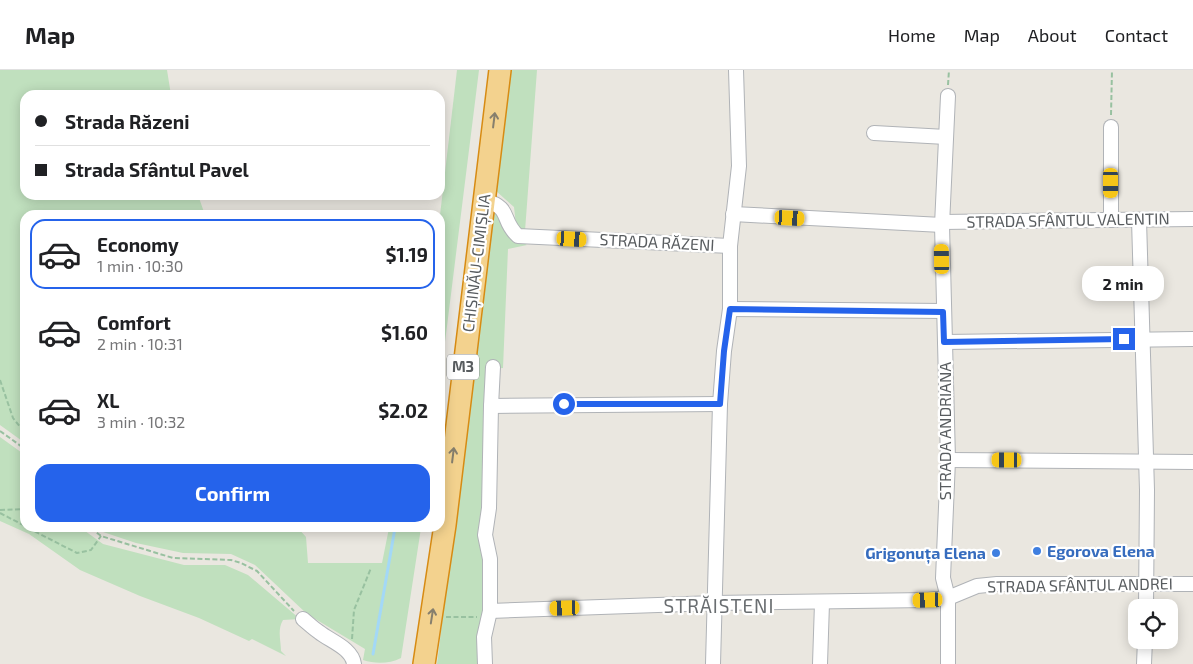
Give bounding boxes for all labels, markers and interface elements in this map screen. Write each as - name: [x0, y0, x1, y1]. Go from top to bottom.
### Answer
- text: Map: [25, 20, 75, 49]
- text: Home: [888, 24, 936, 46]
- text: Map: [964, 24, 1000, 46]
- text: About: [1028, 24, 1077, 46]
- text: Contact: [1105, 24, 1168, 46]
- text: Strada Răzeni: [65, 110, 189, 133]
- one-way arrow: [489, 112, 499, 128]
- text: Strada Sfântul Pavel: [65, 158, 249, 181]
- car: [1103, 168, 1118, 198]
- street label: CHIȘINĂU-CIMIȘLIA: [458, 193, 495, 333]
- street label: STRADA SFÂNTUL VALENTIN: [966, 208, 1170, 231]
- car: [774, 210, 805, 226]
- street label: STRADA RĂZENI: [599, 229, 715, 254]
- car: [556, 231, 587, 247]
- icon: car: [37, 232, 82, 277]
- text: Economy: [97, 233, 179, 256]
- text: $1.19: [386, 243, 428, 266]
- car: [934, 244, 949, 274]
- text: 1 min · 10:30: [97, 256, 183, 275]
- callout: 2 min: [1083, 266, 1165, 302]
- text: 2 min: [1103, 274, 1143, 293]
- icon: car: [37, 310, 82, 355]
- text: Comfort: [97, 311, 171, 334]
- text: $1.60: [381, 321, 428, 344]
- route end: [1113, 328, 1135, 350]
- text: 2 min · 10:31: [97, 334, 183, 353]
- road number: M3: [447, 354, 479, 380]
- street label: STRADA ANDRIANA: [935, 362, 954, 500]
- icon: car: [37, 388, 82, 433]
- text: XL: [97, 389, 119, 412]
- route start: [553, 393, 575, 415]
- text: $2.02: [378, 399, 428, 422]
- text: 3 min · 10:32: [97, 412, 185, 431]
- one-way arrow: [448, 447, 458, 463]
- car: [992, 453, 1022, 468]
- button: Confirm: [35, 464, 430, 522]
- place label: Egorova Elena: [1047, 541, 1155, 560]
- place label: Grigonuța Elena: [865, 543, 986, 564]
- marker: Egorova Elena: [1031, 545, 1043, 557]
- marker: Grigonuța Elena: [990, 547, 1002, 559]
- street label: STRADA SFÂNTUL ANDREI: [987, 573, 1173, 596]
- car: [912, 592, 943, 608]
- district label: STRĂISTENI: [664, 594, 774, 617]
- map controls: [1128, 599, 1178, 649]
- button: locate: [1128, 599, 1178, 649]
- car: [549, 600, 580, 616]
- one-way arrow: [427, 608, 437, 624]

